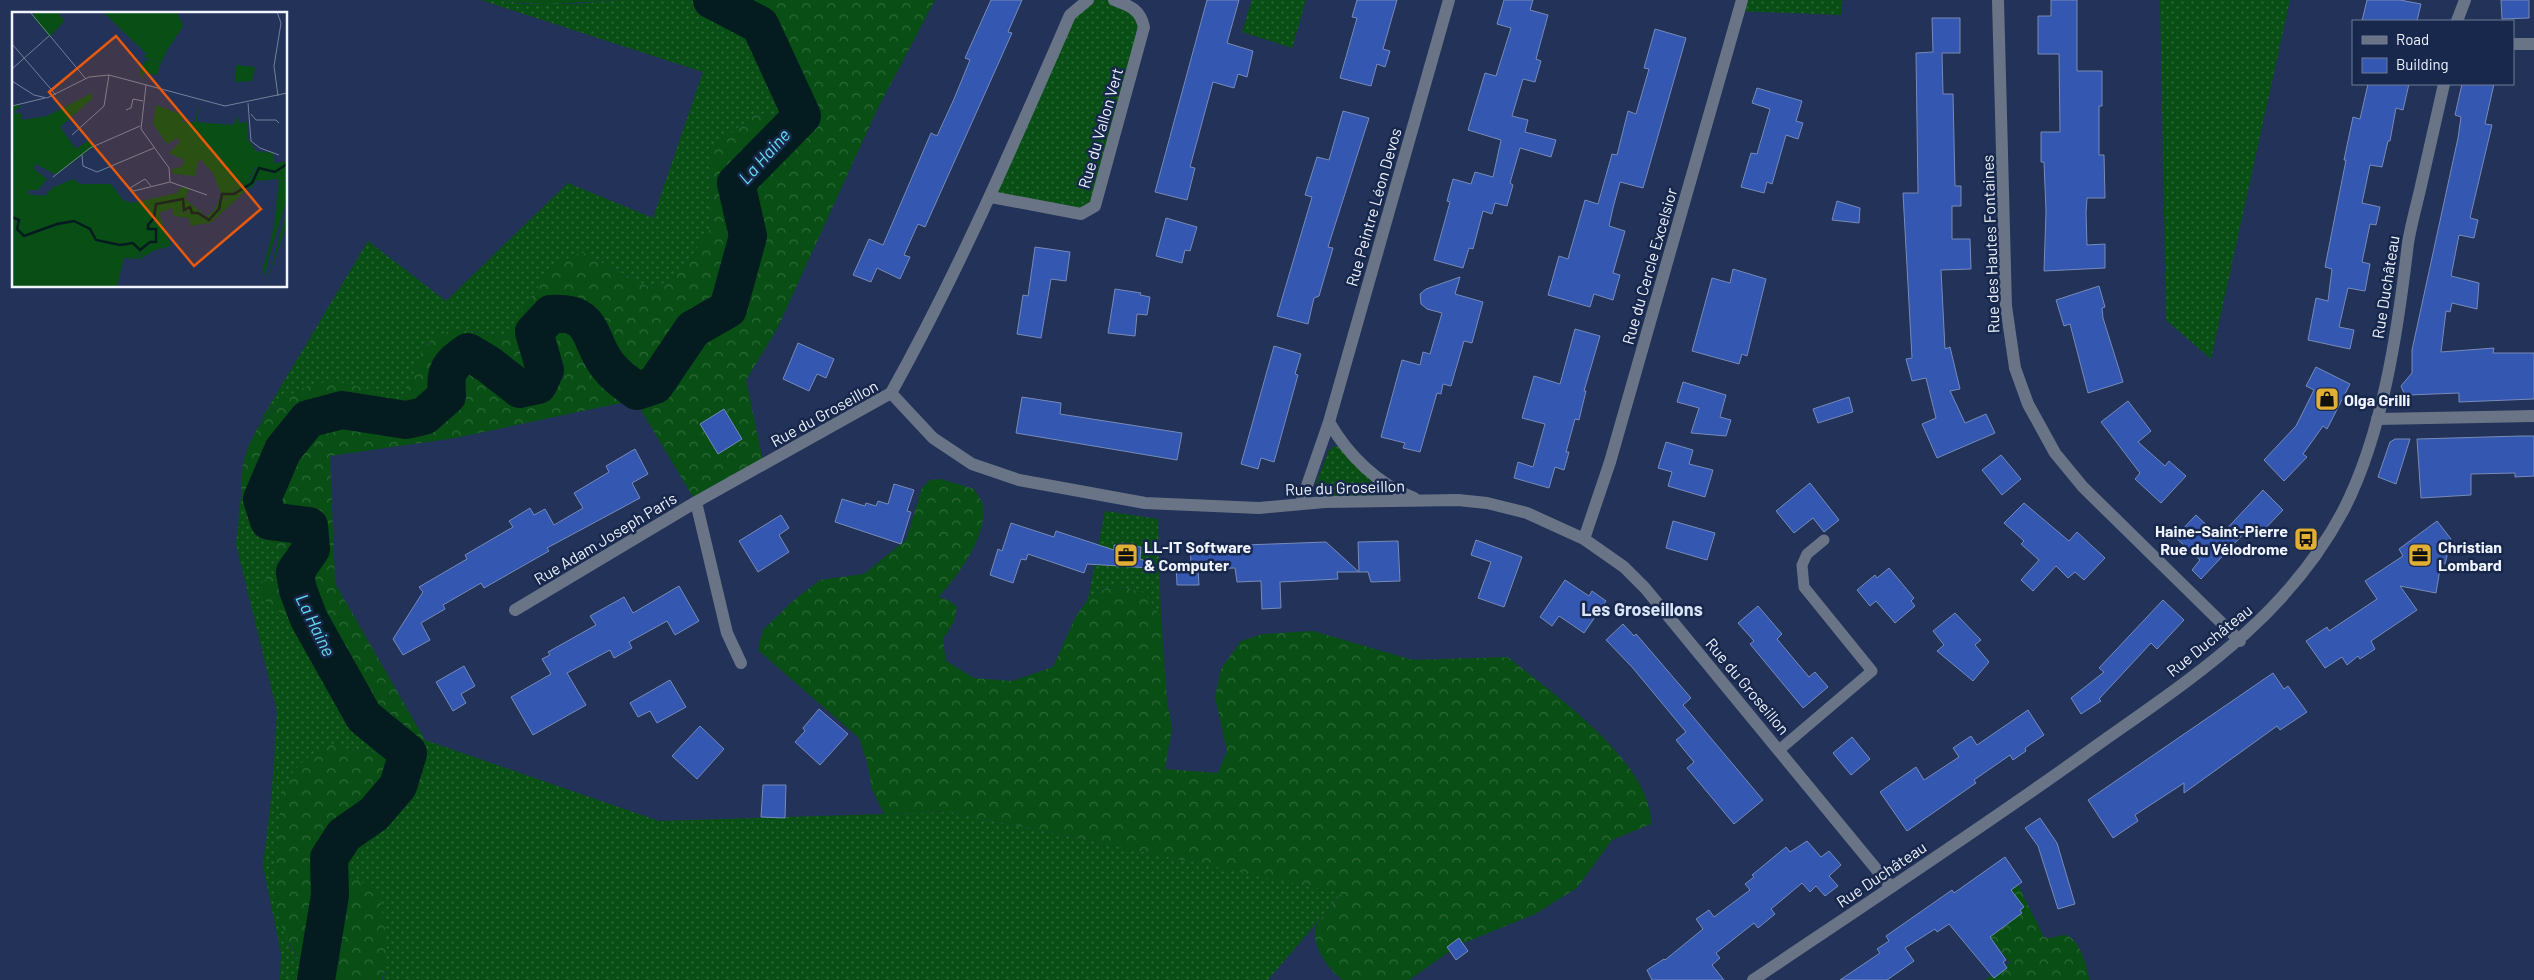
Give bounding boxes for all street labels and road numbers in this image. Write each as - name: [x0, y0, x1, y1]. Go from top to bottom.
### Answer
- street label: Rue du Vallon Vert: [1074, 66, 1126, 190]
- street label: Rue Peintre Léon Devos: [1341, 126, 1405, 288]
- street label: Rue des Hautes Fontaines: [1977, 154, 2003, 334]
- street label: Rue du Cercle Excelsior: [1618, 185, 1681, 347]
- street label: Rue Duchâteau: [2367, 234, 2403, 340]
- street label: Rue du Groseillon: [767, 376, 881, 450]
- street label: Rue du Groseillon: [1285, 475, 1405, 499]
- street label: Rue Adam Joseph Paris: [530, 488, 680, 588]
- street label: Rue Duchâteau: [2163, 600, 2255, 680]
- street label: Rue du Groseillon: [1702, 634, 1794, 738]
- street label: Rue Duchâteau: [1832, 837, 1930, 911]

